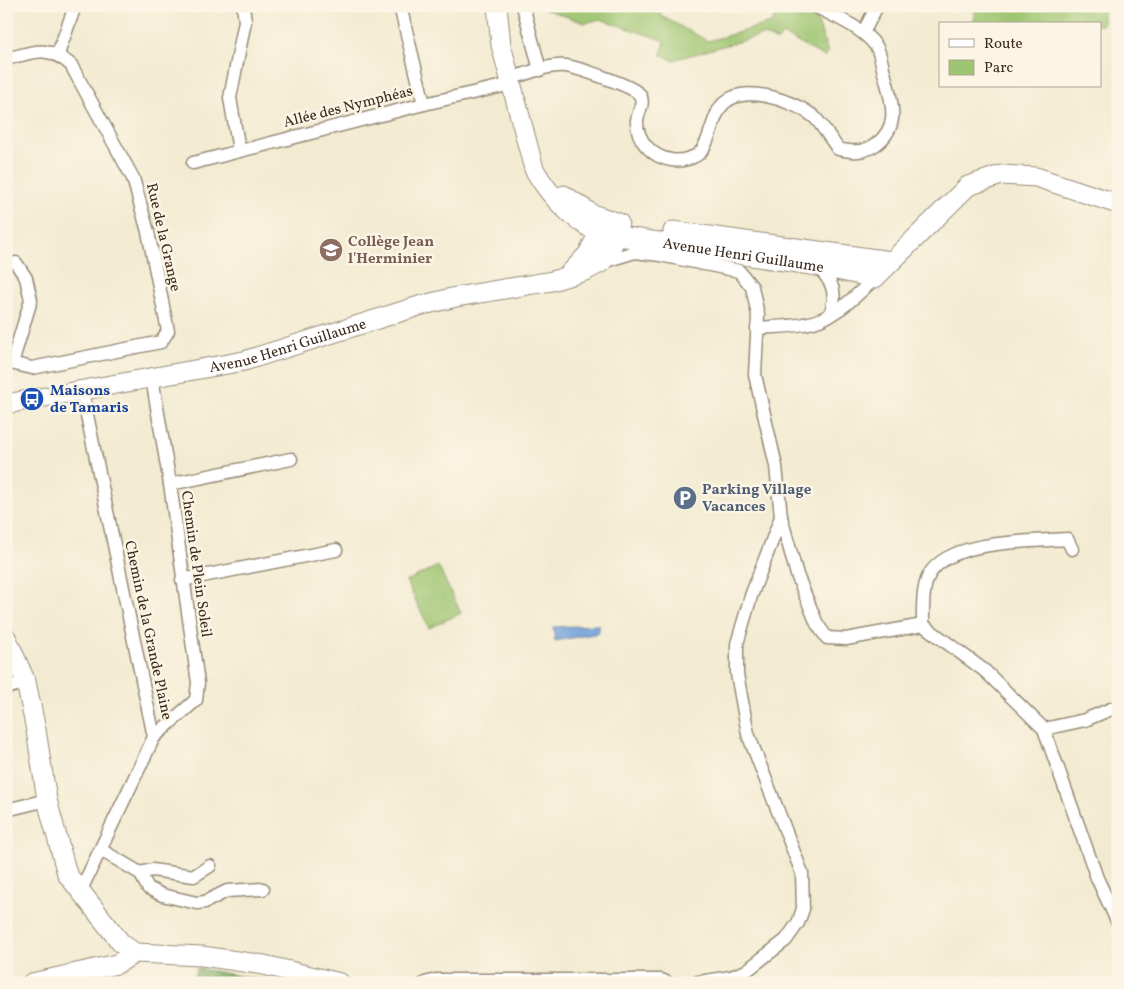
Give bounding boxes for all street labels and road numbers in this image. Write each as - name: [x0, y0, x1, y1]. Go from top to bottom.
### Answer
- street label: Allée des Nymphéas: [281, 81, 415, 134]
- street label: Rue de la Grange: [140, 181, 185, 294]
- street label: Avenue Henri Guillaume: [661, 234, 826, 279]
- street label: Avenue Henri Guillaume: [208, 314, 369, 379]
- street label: Chemin de Plein Soleil: [175, 490, 216, 639]
- street label: Chemin de la Grande Plaine: [118, 539, 177, 722]

